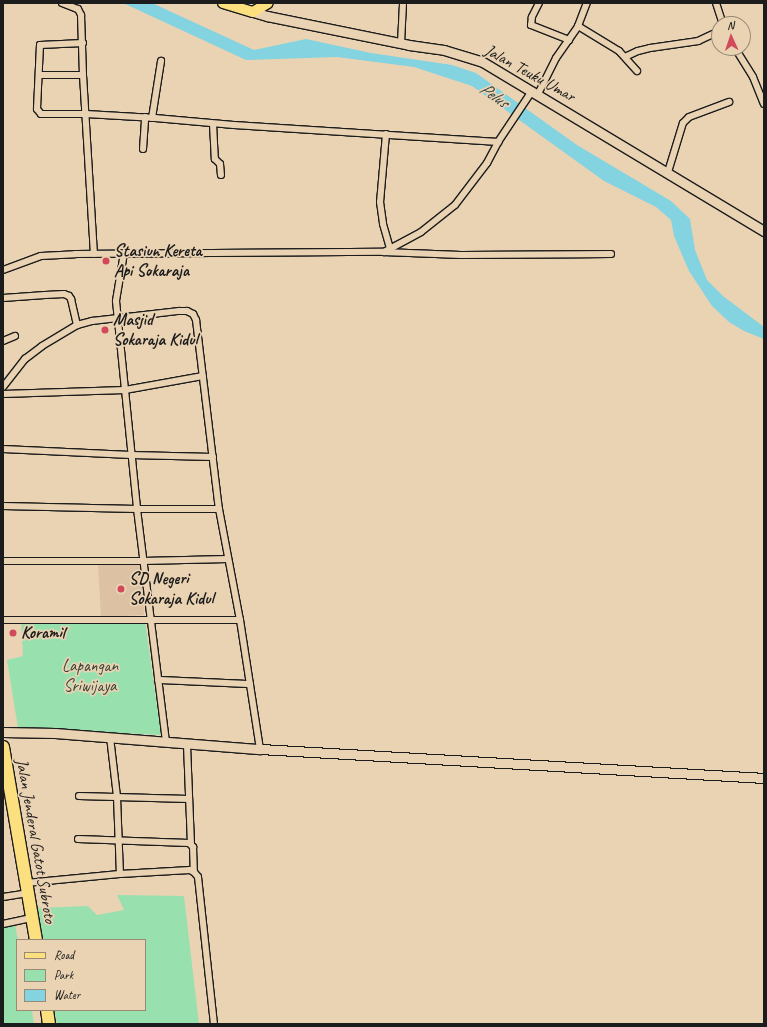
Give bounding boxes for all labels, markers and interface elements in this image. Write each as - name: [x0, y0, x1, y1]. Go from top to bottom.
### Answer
- north arrow: [711, 16, 751, 56]
- text: N: [727, 18, 734, 32]
- street label: Jalan Teuku Umar: [481, 40, 579, 106]
- water label: Pelus: [476, 78, 512, 112]
- place label: Stasiun Kereta Api Sokaraja: [114, 241, 202, 281]
- marker: Stasiun Kereta Api Sokaraja: [101, 256, 111, 266]
- place label: Masjid Sokaraja Kidul: [113, 310, 198, 350]
- marker: Masjid Sokaraja Kidul: [100, 325, 110, 335]
- place label: SD Negeri Sokaraja Kidul: [129, 569, 214, 609]
- marker: SD Negeri Sokaraja Kidul: [116, 584, 126, 594]
- place label: Koramil: [21, 623, 65, 643]
- marker: Koramil: [8, 628, 18, 638]
- park label: Lapangan Sriwijaya: [62, 656, 118, 696]
- street label: Jalan Jenderal Gatot Subroto: [11, 757, 61, 925]
- legend: [16, 939, 146, 1011]
- text: Road: [54, 947, 74, 963]
- text: Park: [54, 967, 73, 983]
- text: Water: [54, 987, 80, 1003]

